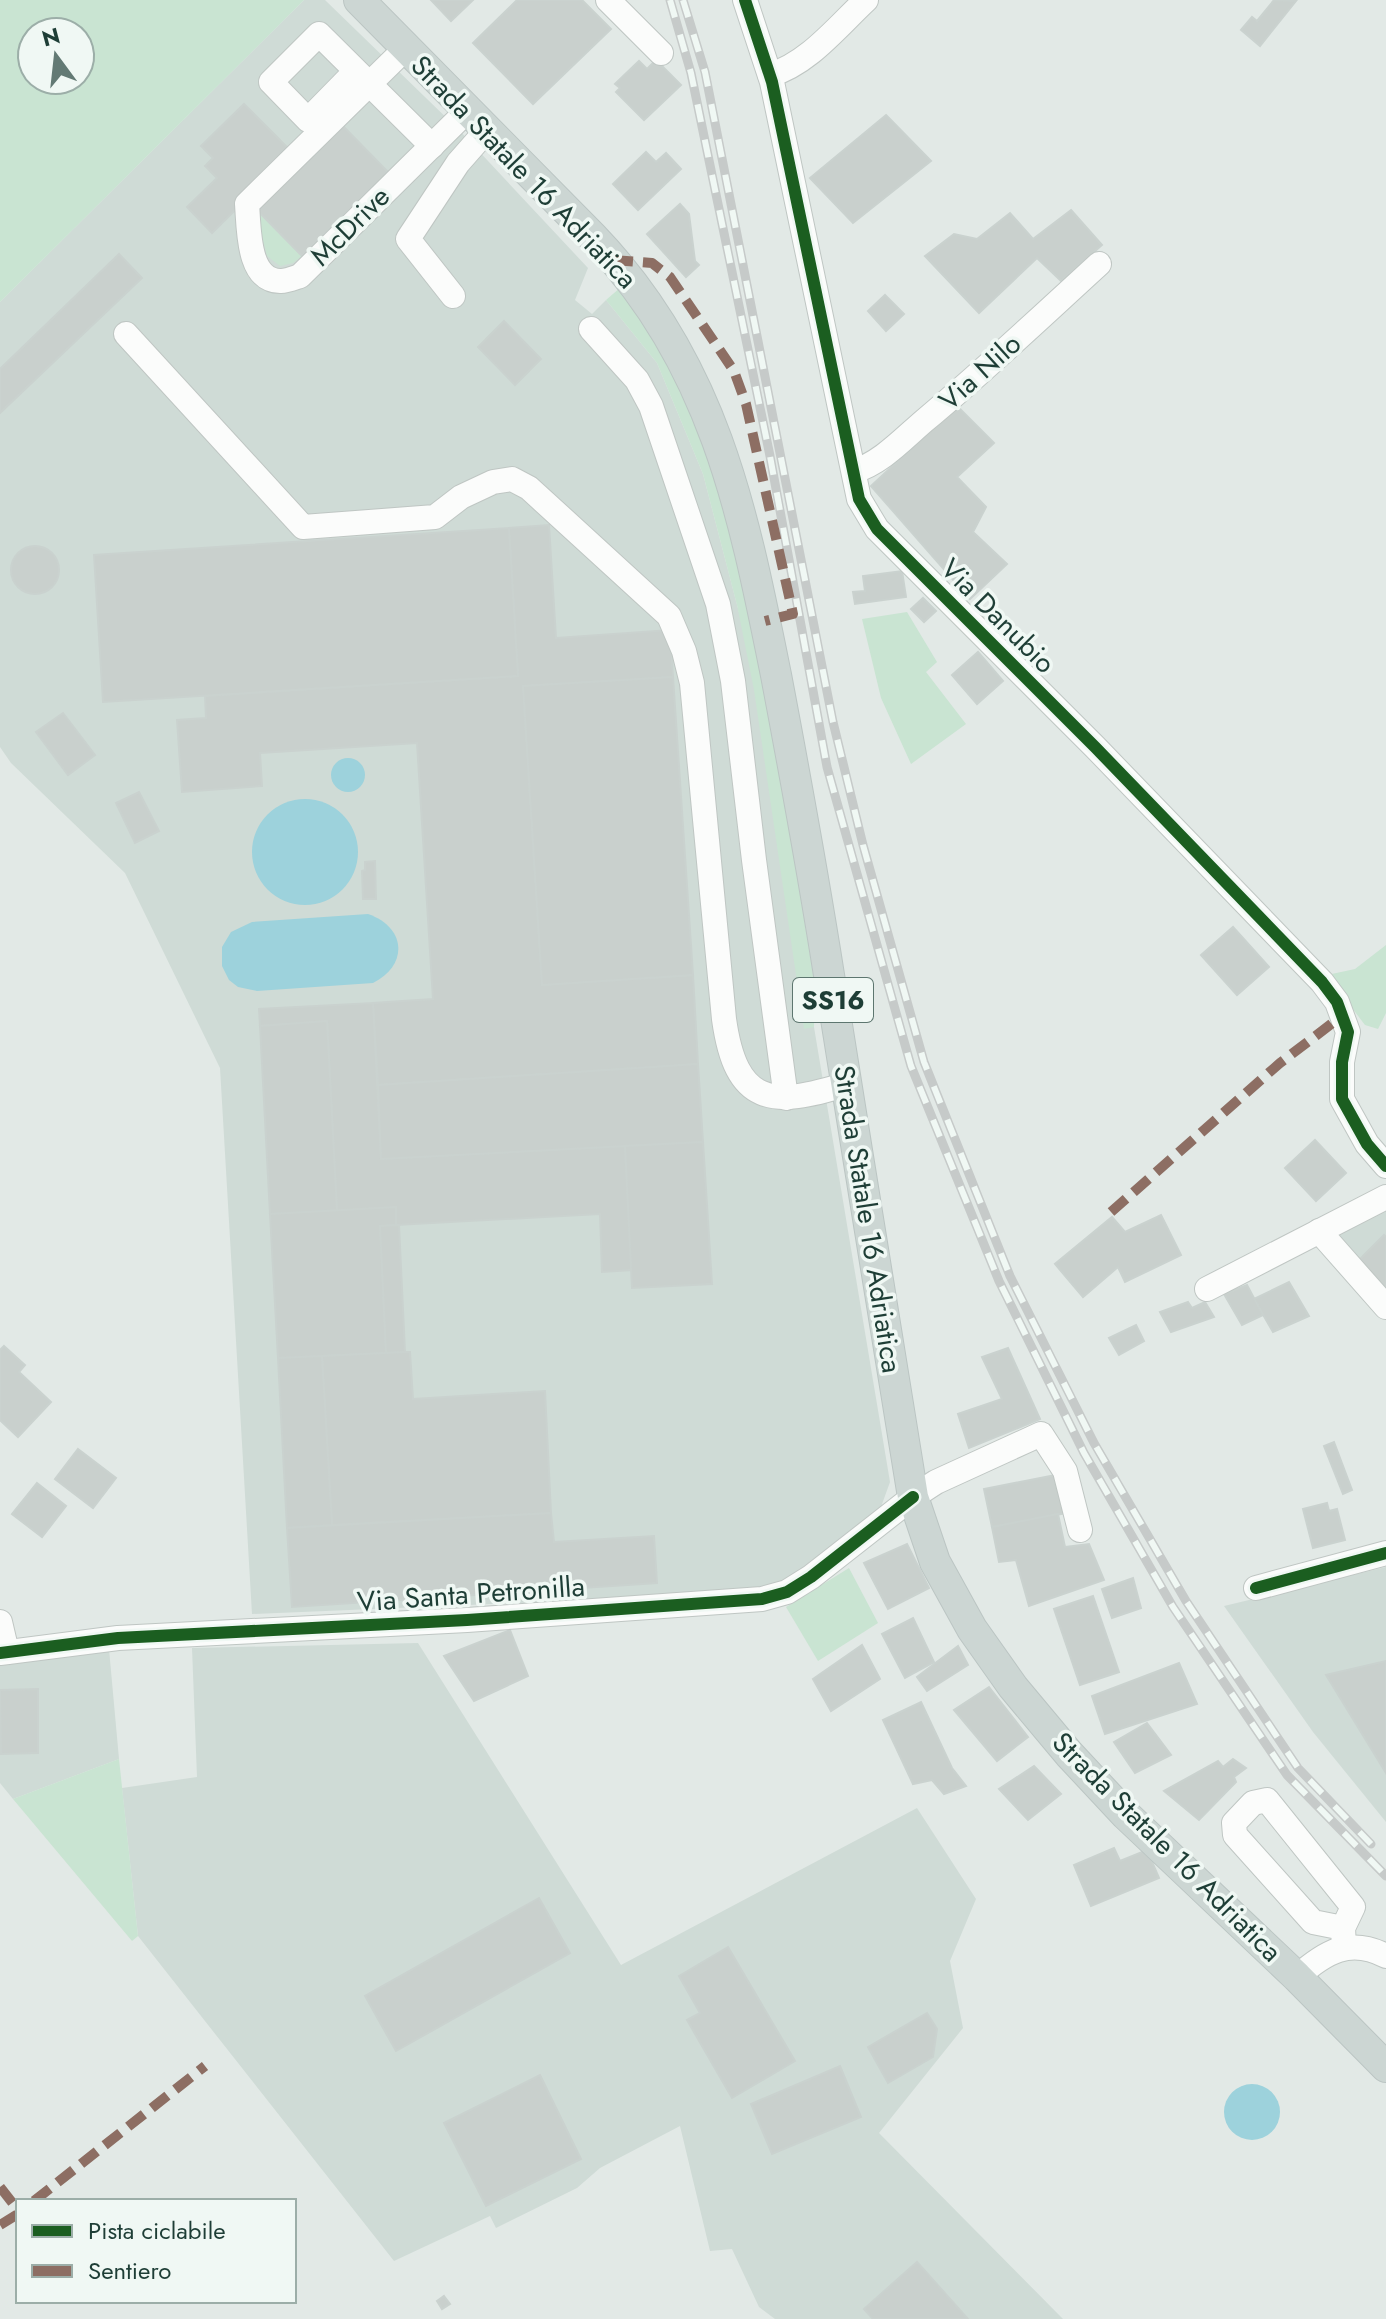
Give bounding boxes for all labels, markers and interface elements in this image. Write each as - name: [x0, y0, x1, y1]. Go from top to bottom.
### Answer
- north arrow: [16, 16, 96, 96]
- text: N: [38, 19, 63, 54]
- street label: Strada Statale 16 Adriatica: [401, 46, 647, 298]
- street label: McDrive: [301, 177, 399, 275]
- street label: Via Nilo: [930, 324, 1030, 420]
- street label: Via Danubio: [931, 549, 1065, 683]
- road number: SS16: [793, 978, 873, 1022]
- street label: Strada Statale 16 Adriatica: [823, 1062, 913, 1376]
- street label: Via Santa Petronilla: [356, 1566, 586, 1622]
- street label: Strada Statale 16 Adriatica: [1043, 1723, 1291, 1971]
- legend: [16, 2199, 296, 2303]
- text: Pista ciclabile: [88, 2213, 226, 2248]
- text: Sentiero: [88, 2253, 171, 2288]

